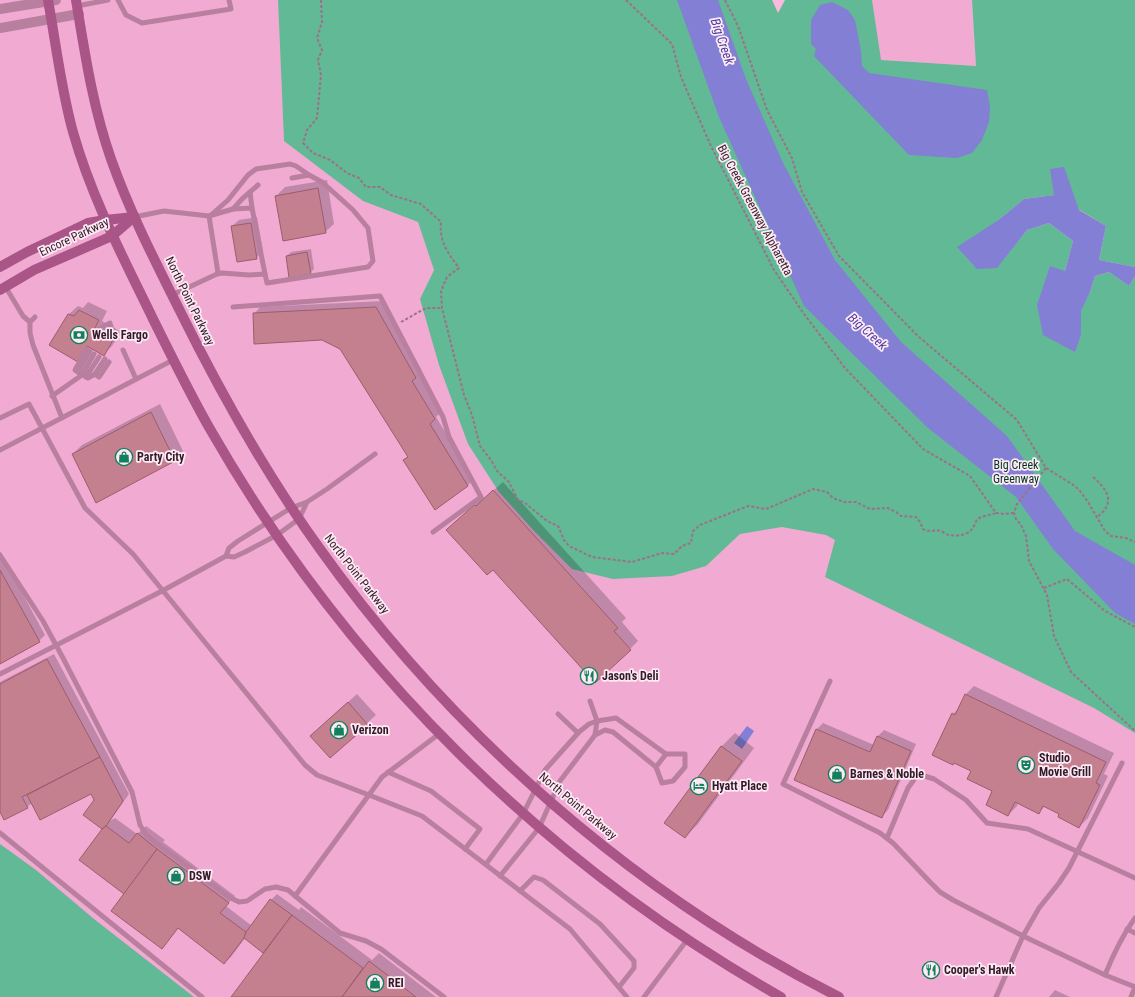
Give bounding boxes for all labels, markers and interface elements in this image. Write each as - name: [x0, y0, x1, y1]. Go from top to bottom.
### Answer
- water label: Big Creek: [708, 16, 737, 66]
- street label: Big Creek Greenway Alpharetta: [715, 142, 796, 278]
- street label: Encore Parkway: [37, 215, 111, 259]
- street label: North Point Parkway: [162, 254, 218, 348]
- water label: Big Creek: [845, 310, 891, 353]
- bank icon: Wells Fargo: [69, 325, 89, 345]
- place label: Wells Fargo: [92, 328, 148, 342]
- shop icon: Party City: [114, 447, 134, 467]
- place label: Party City: [137, 450, 185, 464]
- park label: Big Creek Greenway: [993, 458, 1039, 486]
- street label: North Point Parkway: [322, 532, 392, 616]
- restaurant icon: Jason's Deli: [579, 666, 599, 686]
- place label: Jason's Deli: [602, 669, 659, 683]
- shop icon: Verizon: [329, 720, 349, 740]
- place label: Verizon: [352, 723, 389, 737]
- place label: Studio Movie Grill: [1039, 751, 1091, 779]
- theatre icon: Studio Movie Grill: [1016, 755, 1036, 775]
- shop icon: Barnes & Noble: [827, 764, 847, 784]
- place label: Barnes & Noble: [850, 767, 924, 781]
- street label: North Point Parkway: [536, 770, 620, 842]
- hotel icon: Hyatt Place: [689, 776, 709, 796]
- place label: Hyatt Place: [712, 779, 767, 793]
- shop icon: DSW: [166, 866, 186, 886]
- place label: DSW: [189, 869, 211, 883]
- restaurant icon: Cooper's Hawk: [921, 960, 941, 980]
- place label: Cooper's Hawk: [944, 963, 1015, 977]
- shop icon: REI: [365, 973, 385, 993]
- place label: REI: [388, 976, 404, 990]

